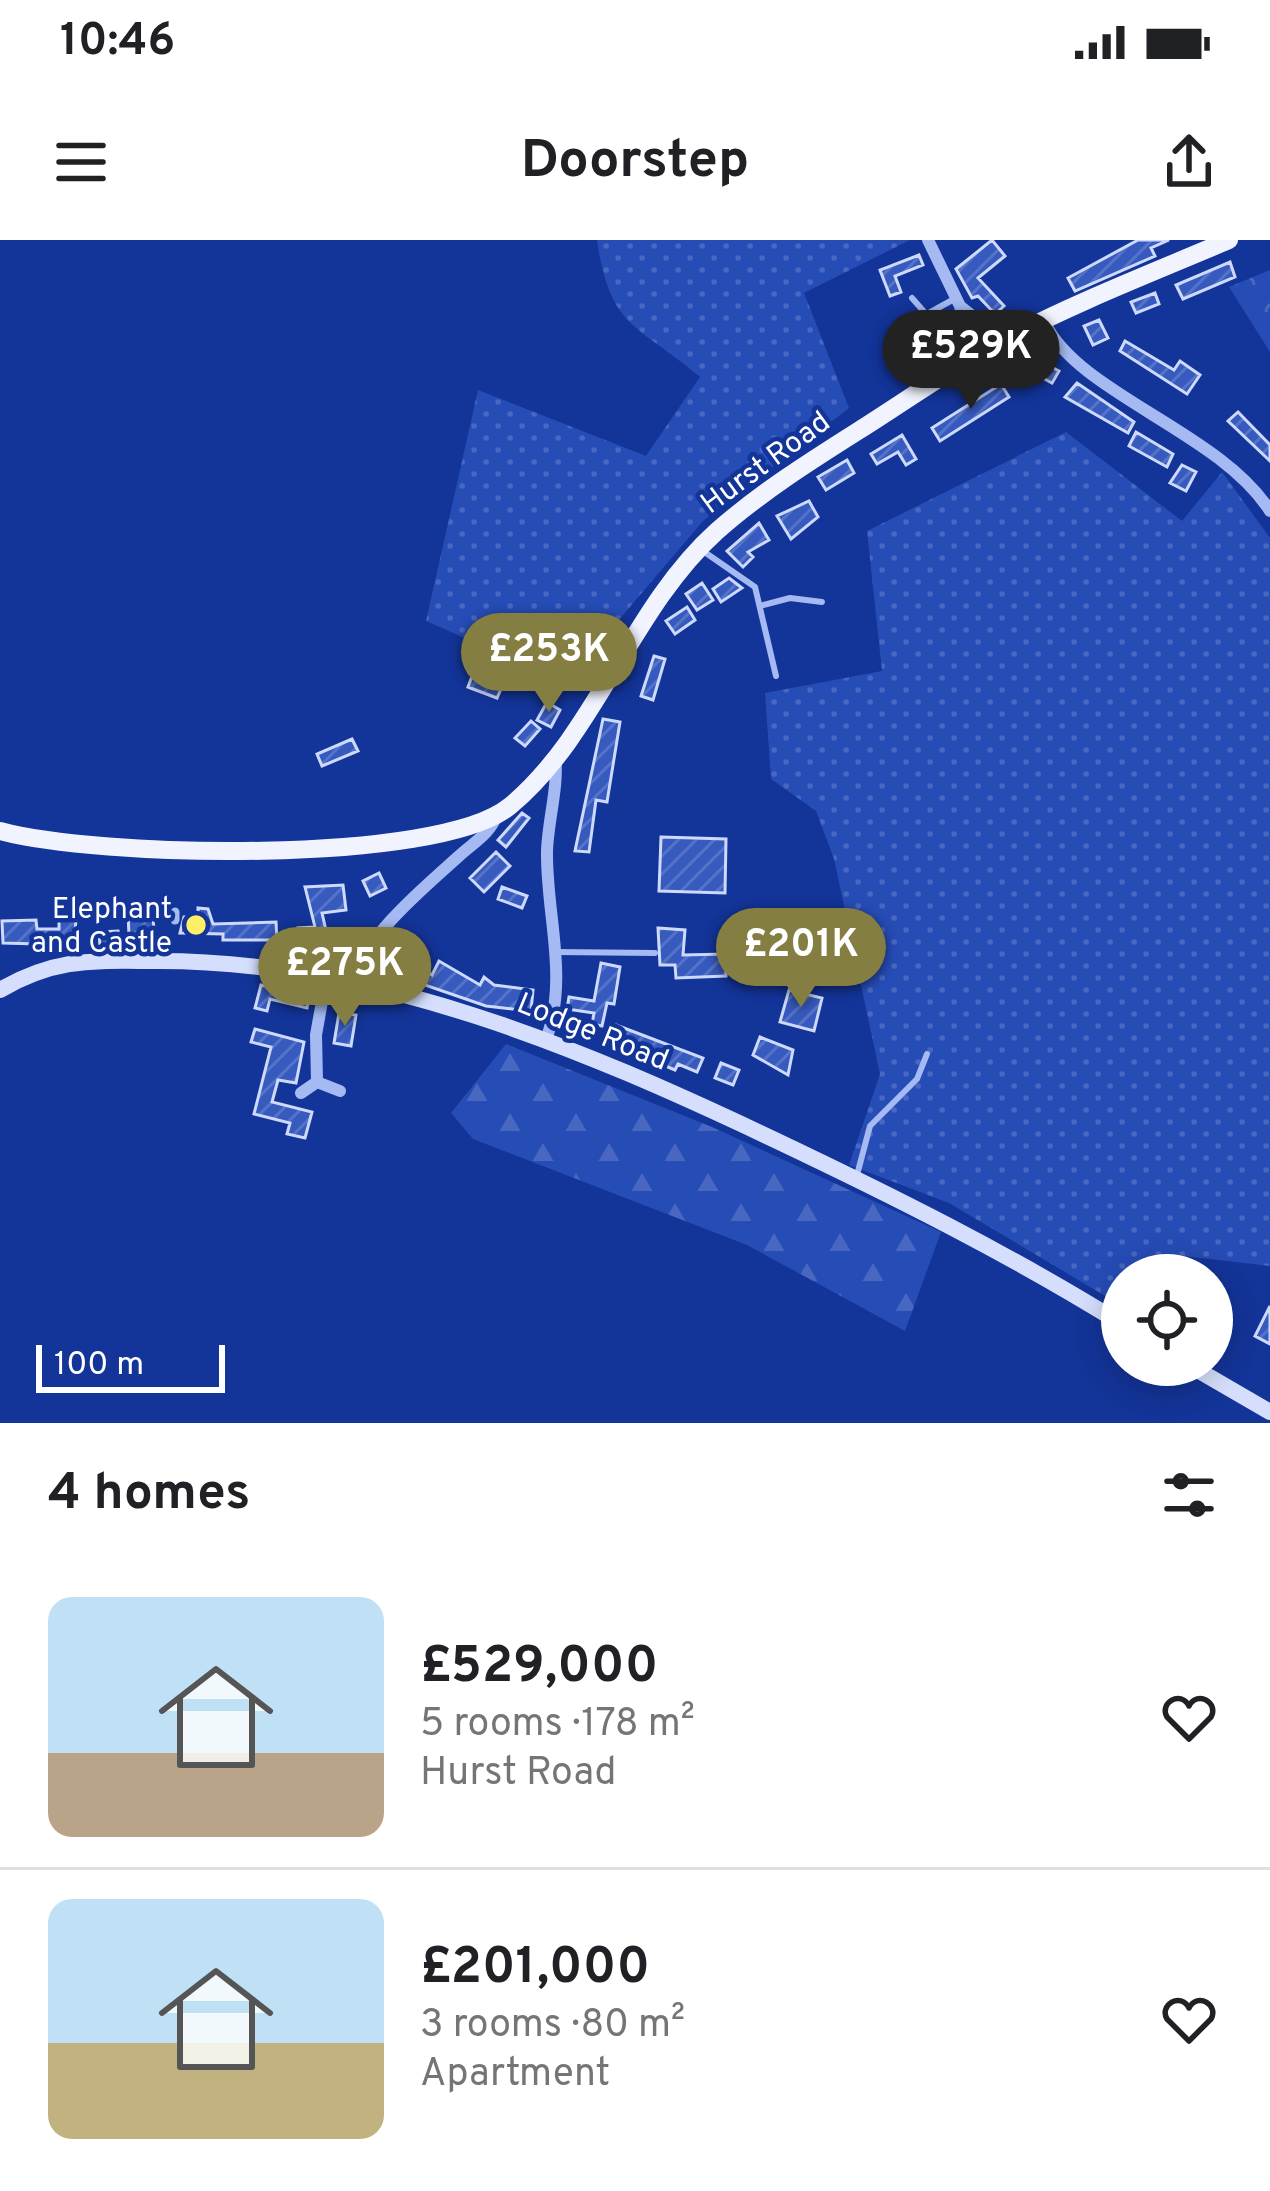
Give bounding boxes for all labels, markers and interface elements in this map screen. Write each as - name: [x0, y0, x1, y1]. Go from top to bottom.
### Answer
- text: 10:46: [60, 14, 175, 71]
- text: Doorstep: [521, 128, 749, 197]
- icon: menu: [48, 129, 114, 195]
- icon: share: [1156, 129, 1222, 195]
- pin: £529K: [887, 310, 1055, 412]
- text: £529K: [910, 324, 1032, 373]
- street label: Hurst Road: [694, 405, 838, 523]
- pin: £253K: [465, 613, 633, 715]
- text: £253K: [488, 627, 610, 676]
- place label: Elephant and Castle: [31, 892, 172, 963]
- pin: £201K: [717, 908, 885, 1010]
- marker: Elephant and Castle: [183, 912, 209, 938]
- text: £201K: [743, 922, 859, 971]
- pin: £275K: [261, 927, 429, 1029]
- text: £275K: [285, 941, 405, 990]
- street label: Lodge Road: [511, 986, 673, 1080]
- map controls: [1101, 1254, 1233, 1386]
- button: locate: [1101, 1254, 1233, 1386]
- scale bar: [36, 1339, 225, 1392]
- text: 100 m: [54, 1345, 144, 1387]
- icon: filters: [1156, 1462, 1222, 1528]
- text: 4 homes: [48, 1463, 250, 1528]
- text: £529,000: [420, 1636, 658, 1701]
- icon: home: [144, 1645, 288, 1789]
- icon: heart: [1156, 1684, 1222, 1750]
- text: 5 rooms · 178 m²: [420, 1701, 695, 1750]
- text: Hurst Road: [420, 1750, 616, 1799]
- text: £201,000: [420, 1937, 650, 2002]
- icon: home: [144, 1947, 288, 2091]
- icon: heart: [1156, 1986, 1222, 2052]
- text: 3 rooms · 80 m²: [420, 2002, 685, 2051]
- text: Apartment: [420, 2051, 610, 2100]

